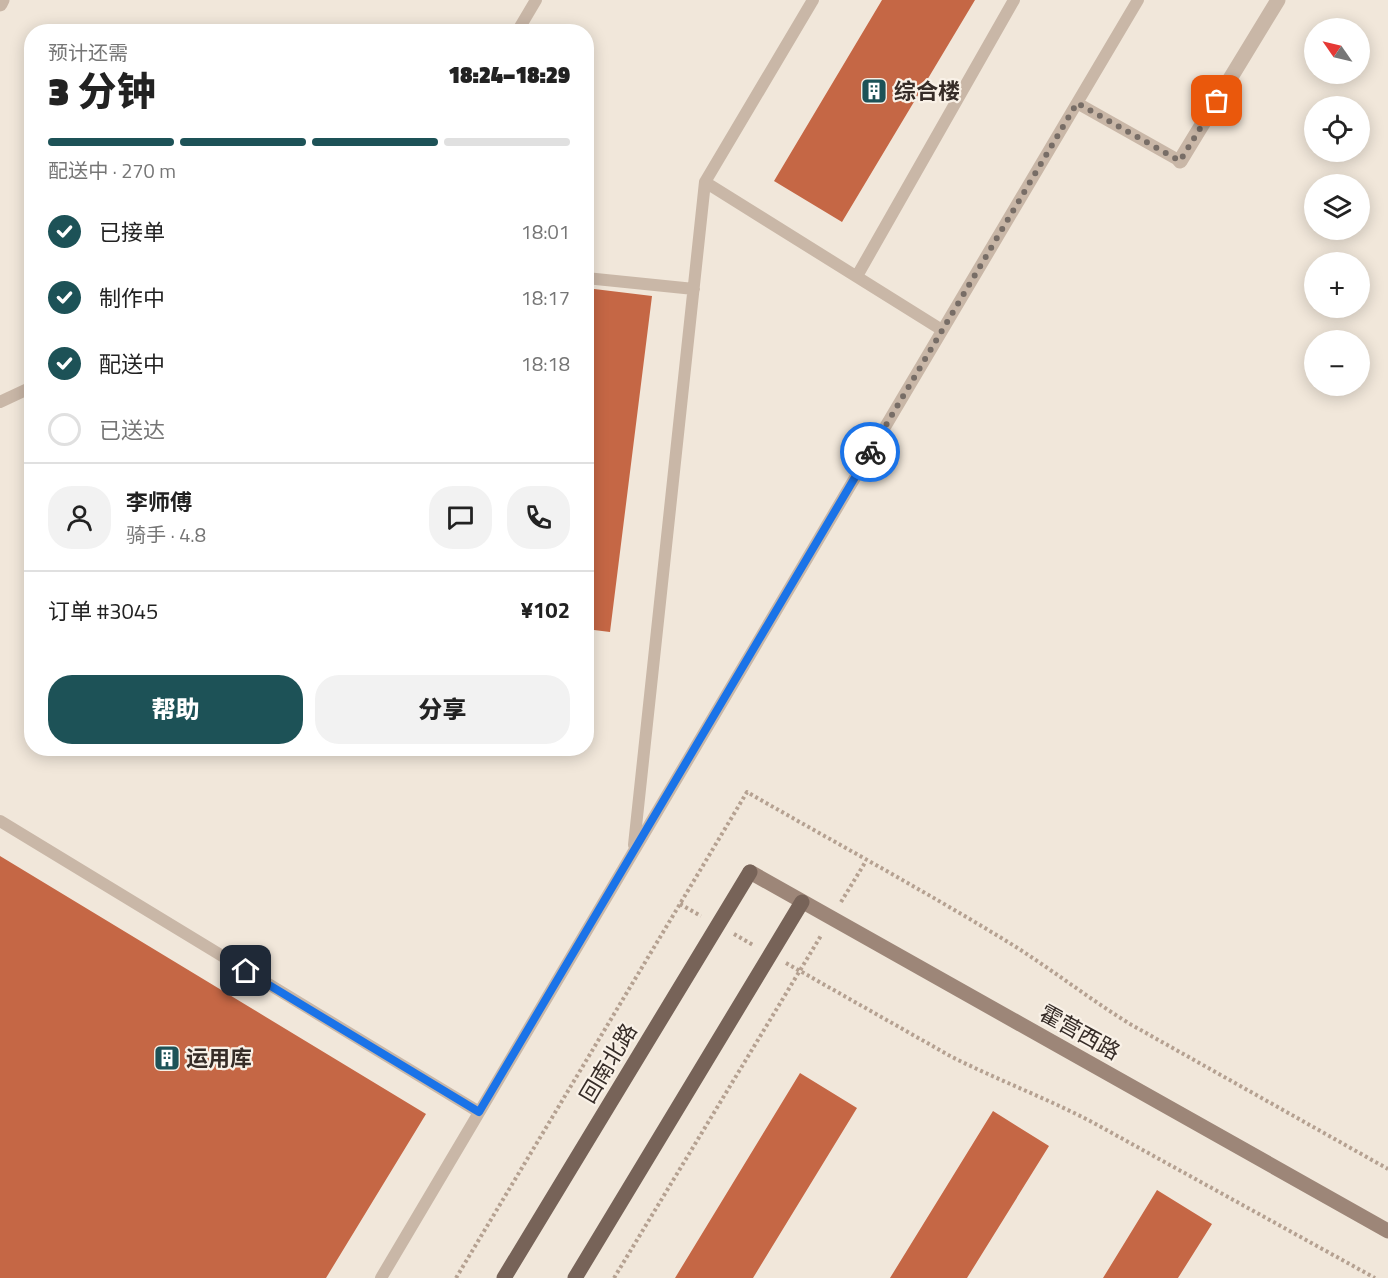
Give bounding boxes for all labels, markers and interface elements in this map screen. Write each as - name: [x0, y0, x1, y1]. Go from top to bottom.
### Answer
- north arrow: [1304, 18, 1370, 84]
- map controls: [1304, 18, 1370, 396]
- text: 预计还需: [48, 37, 128, 68]
- text: 18:24–18:29: [448, 58, 570, 92]
- text: 3 分钟: [48, 61, 156, 120]
- place label: 综合楼: [894, 74, 960, 108]
- pin: [1191, 75, 1242, 126]
- building icon: 综合楼: [859, 76, 889, 106]
- icon: bag: [1200, 84, 1233, 117]
- button: locate: [1304, 96, 1370, 162]
- text: 配送中 · 270 m: [48, 155, 176, 186]
- button: layers: [1304, 174, 1370, 240]
- icon: check: [48, 215, 81, 248]
- text: 已接单: [99, 215, 165, 249]
- text: 18:01: [521, 216, 570, 247]
- button: +: [1304, 252, 1370, 318]
- icon: check: [48, 281, 81, 314]
- text: 制作中: [99, 281, 165, 315]
- text: 18:17: [521, 282, 570, 313]
- button: −: [1304, 330, 1370, 396]
- icon: check: [48, 347, 81, 380]
- text: 配送中: [99, 347, 165, 381]
- text: 18:18: [521, 348, 570, 379]
- text: 已送达: [99, 413, 165, 447]
- courier: [840, 422, 900, 482]
- icon: bike: [854, 436, 887, 469]
- text: 李师傅: [126, 485, 192, 519]
- button: person: [48, 486, 111, 549]
- button: chat: [429, 486, 492, 549]
- button: phone: [507, 486, 570, 549]
- text: 骑手 · 4.8: [126, 519, 206, 550]
- text: ¥102: [521, 593, 570, 627]
- text: 订单 #3045: [48, 594, 158, 628]
- button: 帮助: [48, 675, 303, 744]
- button: 分享: [315, 675, 570, 744]
- pin: [220, 945, 271, 996]
- icon: home: [229, 954, 262, 987]
- street label: 霍营西路: [1033, 996, 1127, 1068]
- street label: 回南北路: [571, 1017, 645, 1109]
- place label: 运用库: [186, 1041, 252, 1075]
- building icon: 运用库: [152, 1043, 182, 1073]

